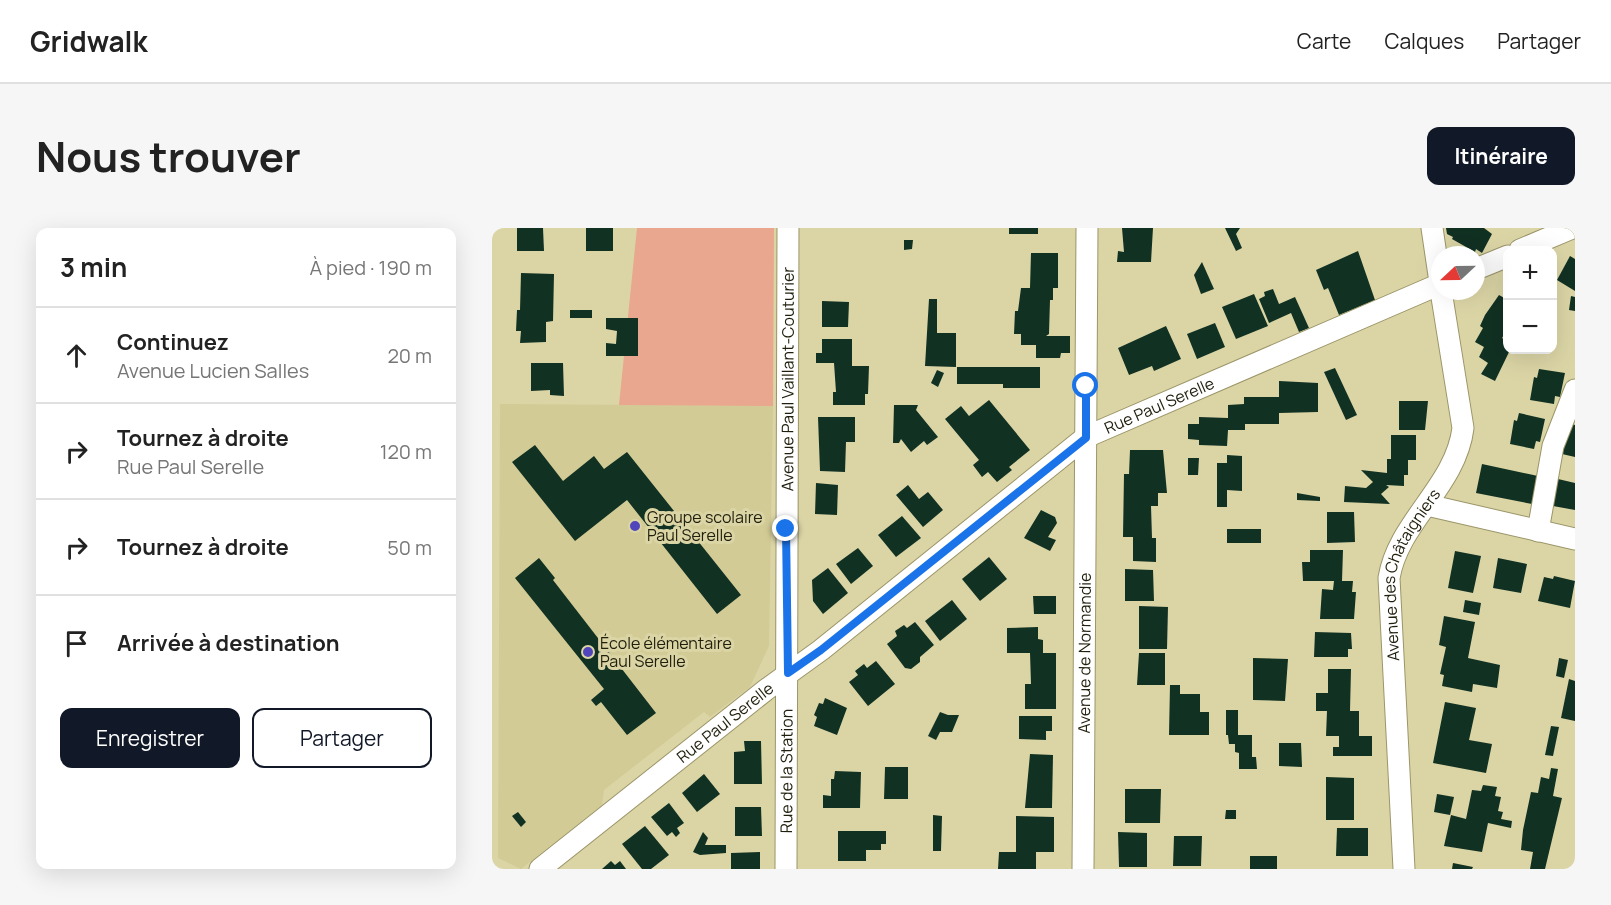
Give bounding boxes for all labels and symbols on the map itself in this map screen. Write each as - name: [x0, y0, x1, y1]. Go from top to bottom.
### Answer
- north arrow: [1431, 246, 1485, 300]
- street label: Avenue Paul Vaillant-Couturier: [776, 267, 799, 491]
- route start: [1072, 372, 1098, 398]
- street label: Rue Paul Serelle: [1101, 372, 1218, 439]
- street label: Avenue des Châtaigniers: [1378, 484, 1445, 662]
- place label: Groupe scolaire Paul Serelle: [647, 506, 763, 546]
- route end: [772, 515, 798, 541]
- marker: Groupe scolaire Paul Serelle: [628, 519, 642, 533]
- street label: Avenue de Normandie: [1073, 573, 1096, 733]
- place label: École élémentaire Paul Serelle: [600, 632, 732, 672]
- marker: École élémentaire Paul Serelle: [581, 645, 595, 659]
- street label: Rue Paul Serelle: [672, 677, 778, 768]
- street label: Rue de la Station: [775, 709, 797, 833]

